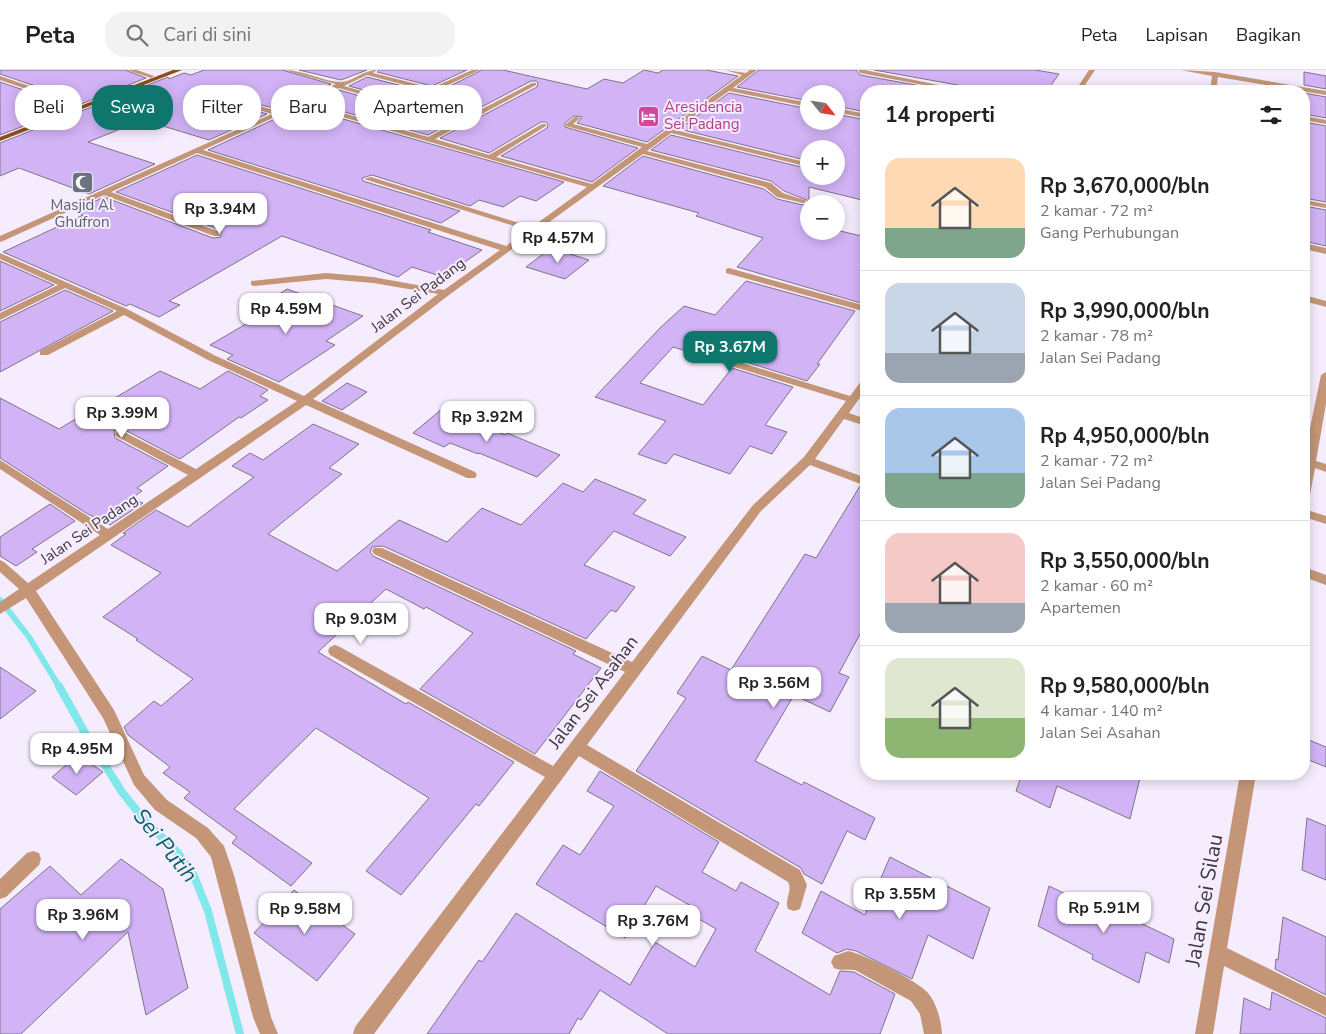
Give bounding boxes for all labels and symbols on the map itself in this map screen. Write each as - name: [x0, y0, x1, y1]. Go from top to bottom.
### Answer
- north arrow: [800, 85, 845, 130]
- place label: Aresidencia Sei Padang: [664, 97, 743, 134]
- hotel icon: Aresidencia Sei Padang: [636, 104, 660, 128]
- mosque icon: Masjid Al Ghufron: [70, 170, 94, 194]
- pin: Rp 3.94M: [168, 192, 272, 235]
- place label: Masjid Al Ghufron: [51, 195, 114, 232]
- pin: Rp 4.57M: [506, 222, 610, 264]
- street label: Jalan Sei Padang: [366, 253, 469, 338]
- pin: Rp 4.59M: [234, 292, 338, 335]
- pin: Rp 3.67M: [678, 330, 782, 373]
- pin: Rp 3.99M: [70, 396, 174, 439]
- pin: Rp 3.92M: [435, 400, 539, 443]
- street label: Jalan Sei Padang: [36, 489, 142, 570]
- pin: Rp 9.03M: [309, 602, 413, 645]
- street label: Jalan Sei Asahan: [542, 631, 643, 754]
- pin: Rp 3.56M: [722, 666, 826, 709]
- pin: Rp 4.95M: [25, 732, 129, 775]
- water label: Sei Putih: [126, 802, 204, 889]
- street label: Jalan Sei Silau: [1178, 832, 1229, 969]
- pin: Rp 3.55M: [848, 878, 952, 920]
- pin: Rp 9.58M: [253, 892, 357, 935]
- pin: Rp 5.91M: [1052, 892, 1156, 934]
- pin: Rp 3.96M: [31, 898, 135, 941]
- pin: Rp 3.76M: [601, 904, 705, 947]

